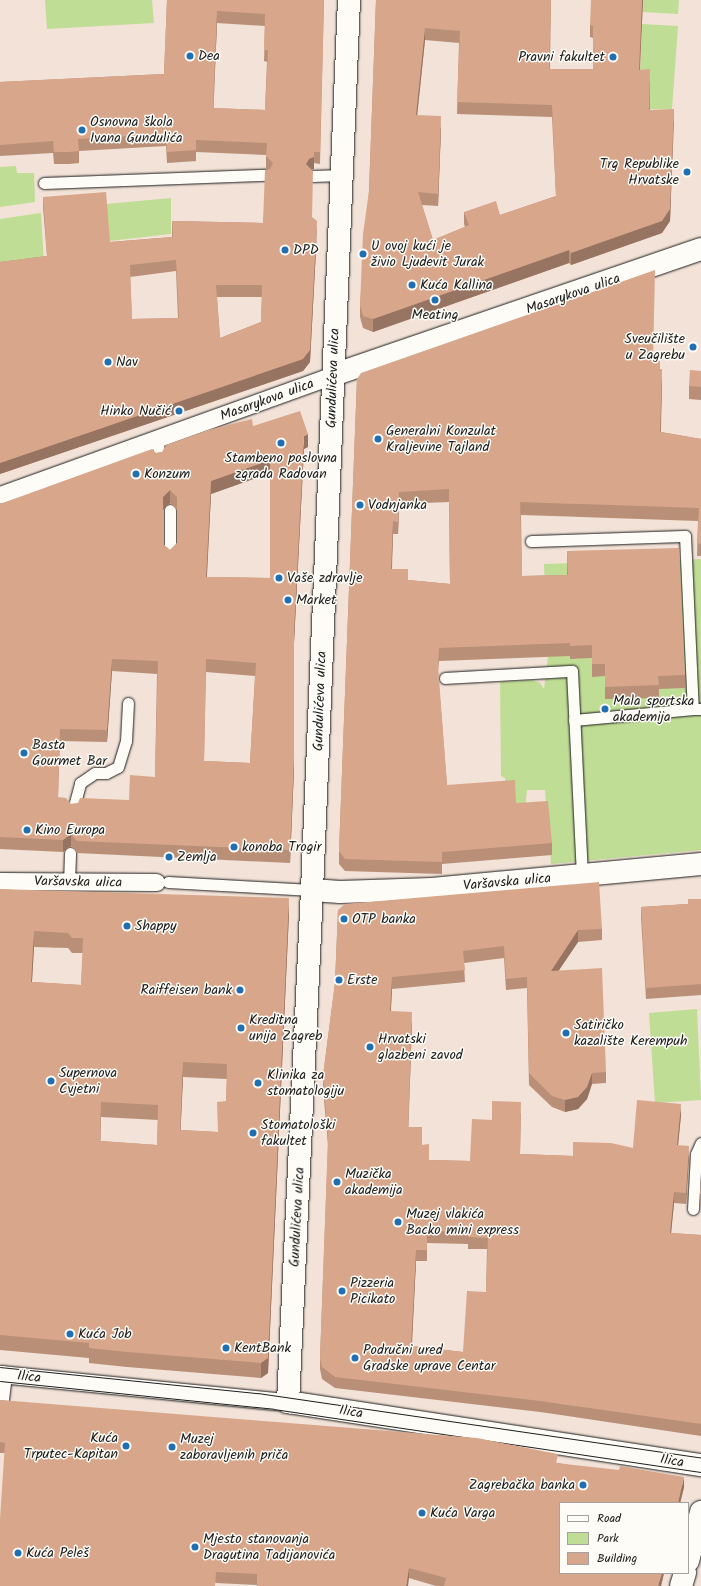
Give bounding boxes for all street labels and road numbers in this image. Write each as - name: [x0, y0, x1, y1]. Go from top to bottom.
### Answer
- street label: Masarykova ulica: [524, 270, 622, 318]
- street label: Gundulićeva ulica: [323, 328, 343, 428]
- street label: Masarykova ulica: [218, 375, 316, 425]
- street label: Gundulićeva ulica: [310, 651, 330, 751]
- street label: Varšavska ulica: [462, 870, 552, 894]
- street label: Varšavska ulica: [34, 873, 122, 891]
- street label: Gundulićeva ulica: [286, 1167, 308, 1267]
- street label: Ilica: [16, 1367, 42, 1387]
- street label: Ilica: [338, 1402, 364, 1422]
- street label: Ilica: [659, 1451, 685, 1471]

